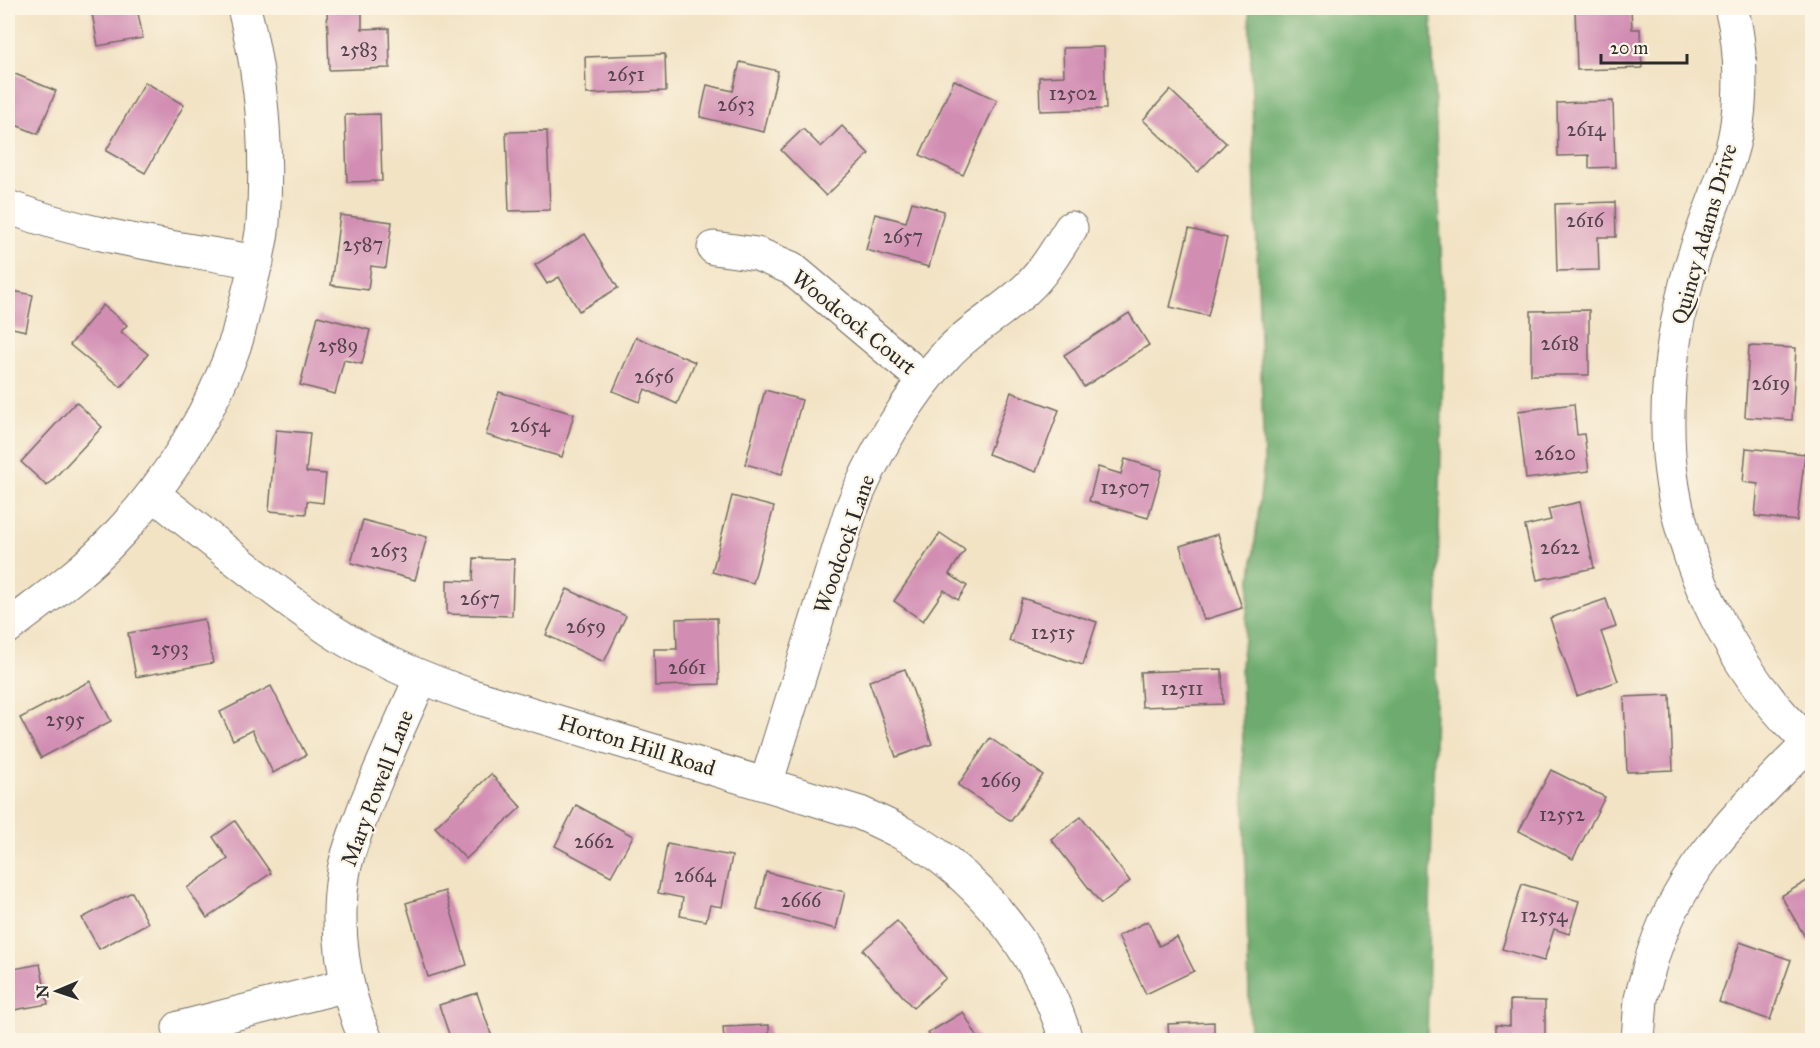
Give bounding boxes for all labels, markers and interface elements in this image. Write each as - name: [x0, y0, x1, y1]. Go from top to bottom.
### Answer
- scale bar: [1601, 27, 1686, 65]
- house number: 2583: [340, 37, 378, 61]
- text: 20 m: [1610, 37, 1648, 59]
- house number: 2651: [607, 62, 645, 86]
- house number: 12502: [1049, 81, 1097, 105]
- house number: 2653: [717, 92, 755, 116]
- house number: 2614: [1566, 117, 1606, 141]
- street label: Quincy Adams Drive: [1665, 141, 1743, 327]
- house number: 2616: [1566, 208, 1605, 232]
- house number: 2657: [883, 224, 923, 248]
- house number: 2587: [343, 232, 383, 256]
- street label: Woodcock Court: [786, 264, 922, 381]
- house number: 2618: [1541, 331, 1579, 355]
- house number: 2589: [318, 333, 358, 357]
- house number: 2656: [634, 364, 675, 388]
- house number: 2619: [1752, 371, 1790, 395]
- house number: 2654: [510, 413, 551, 437]
- house number: 2620: [1534, 441, 1576, 465]
- street label: Woodcock Lane: [808, 471, 880, 617]
- house number: 12507: [1100, 475, 1150, 499]
- house number: 2622: [1540, 535, 1580, 559]
- house number: 2653: [370, 538, 408, 562]
- house number: 2657: [460, 586, 500, 610]
- house number: 2659: [566, 614, 606, 638]
- house number: 12515: [1031, 620, 1075, 644]
- house number: 2593: [151, 636, 189, 660]
- house number: 2661: [668, 655, 706, 679]
- house number: 12511: [1161, 676, 1203, 700]
- street label: Mary Powell Lane: [335, 706, 419, 870]
- house number: 2595: [45, 707, 85, 731]
- street label: Horton Hill Road: [555, 708, 719, 782]
- house number: 2669: [980, 768, 1022, 792]
- house number: 12552: [1539, 802, 1585, 826]
- house number: 2662: [574, 829, 614, 853]
- house number: 2664: [674, 863, 717, 887]
- house number: 2666: [781, 888, 822, 912]
- house number: 12554: [1521, 903, 1568, 927]
- north arrow: [27, 961, 87, 1021]
- text: N: [33, 984, 52, 999]

